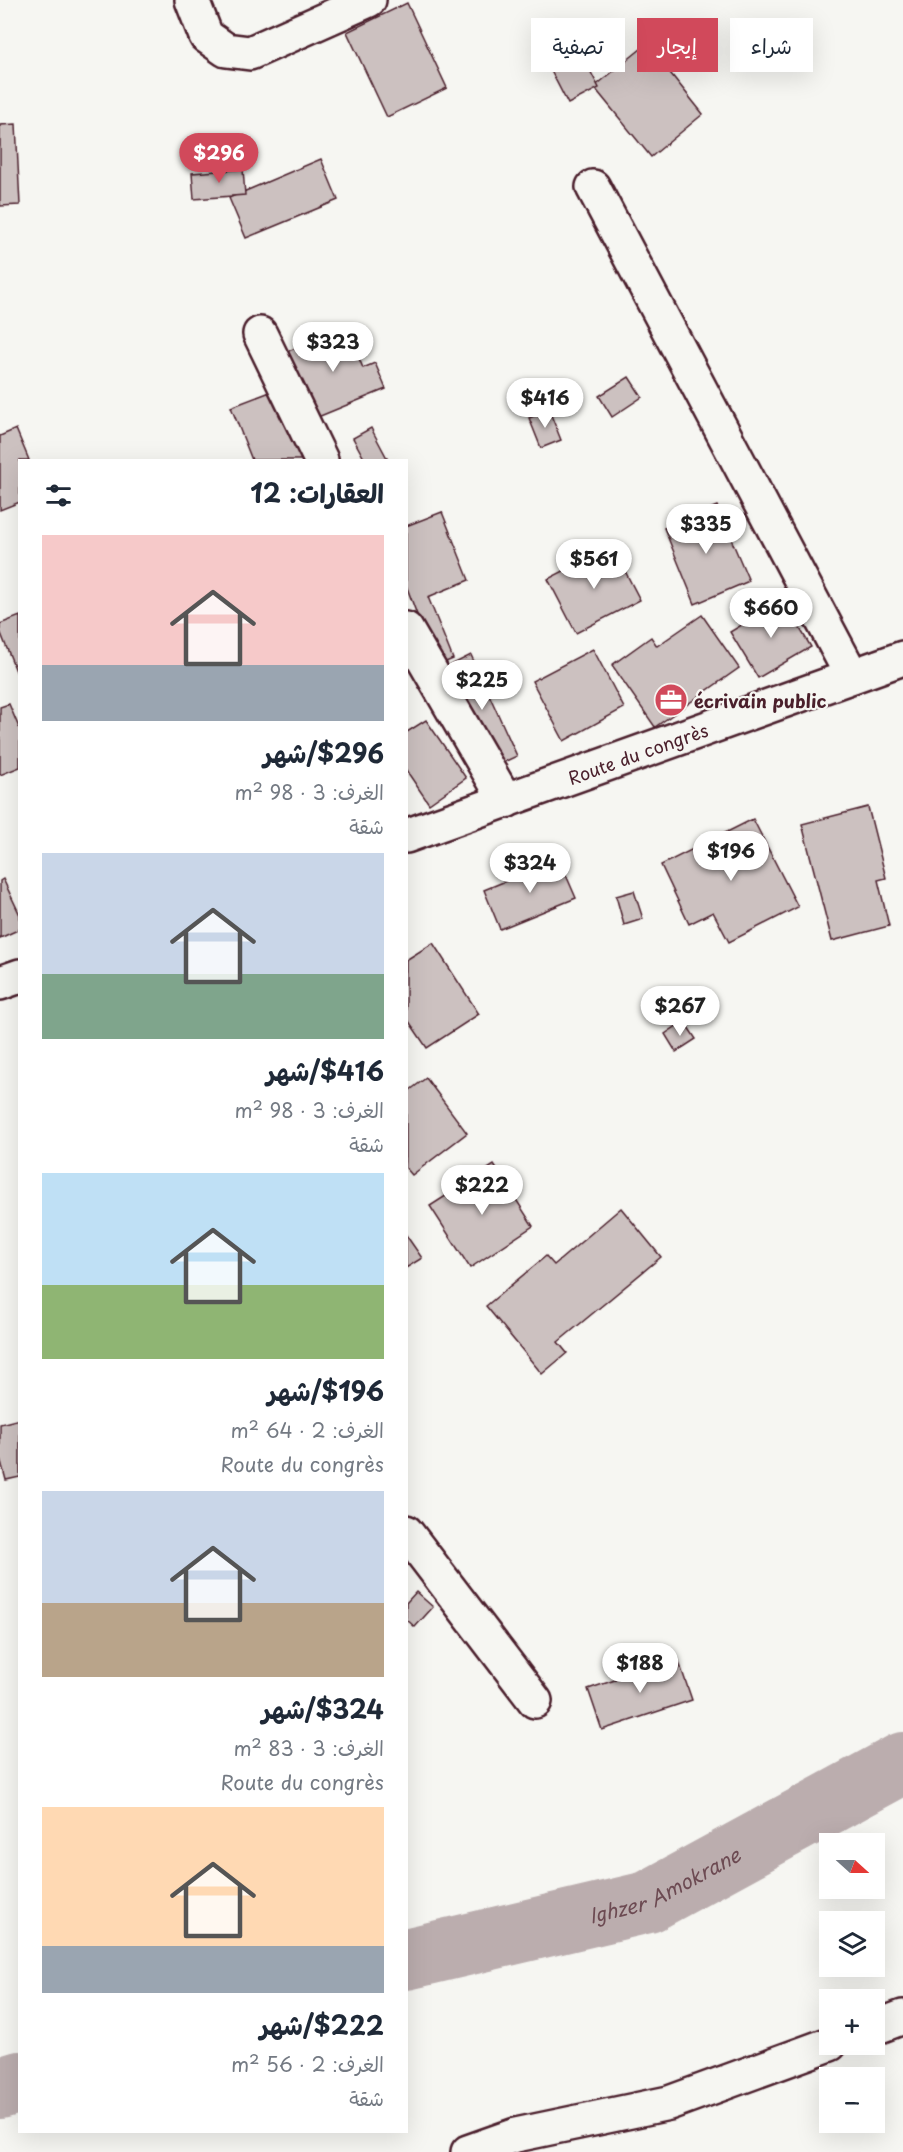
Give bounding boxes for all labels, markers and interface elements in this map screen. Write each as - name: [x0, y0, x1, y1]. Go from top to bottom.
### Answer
- chip: تصفية: [531, 18, 625, 72]
- chip: إيجار: [637, 18, 718, 72]
- chip: شراء: [730, 18, 813, 72]
- pin: $296: [183, 133, 255, 184]
- text: $296: [193, 137, 245, 167]
- pin: $323: [297, 322, 369, 373]
- text: $323: [306, 326, 360, 356]
- pin: $416: [509, 378, 581, 429]
- text: $416: [520, 382, 570, 412]
- text: العقارات: 12: [250, 473, 384, 512]
- icon: filters: [42, 479, 75, 512]
- pin: $335: [670, 504, 742, 555]
- text: $335: [680, 508, 732, 538]
- pin: $561: [558, 539, 630, 590]
- text: $561: [570, 543, 618, 573]
- icon: home: [159, 574, 267, 682]
- pin: $660: [735, 588, 807, 639]
- text: $660: [744, 592, 798, 622]
- pin: $225: [446, 660, 518, 711]
- text: $225: [456, 664, 508, 694]
- office icon: écrivain public: [653, 682, 689, 718]
- place label: écrivain public: [694, 687, 826, 714]
- street label: Route du congrès: [564, 715, 712, 791]
- text: $296/شهر: [263, 733, 384, 772]
- text: الغرف: 3 · 98 m²: [235, 777, 384, 807]
- text: شقة: [349, 811, 384, 841]
- pin: $196: [695, 831, 767, 882]
- text: $196: [707, 835, 755, 865]
- pin: $324: [494, 843, 566, 894]
- text: $324: [504, 847, 556, 877]
- icon: home: [159, 892, 267, 1000]
- pin: $267: [644, 986, 716, 1037]
- text: $267: [655, 990, 705, 1020]
- text: $416/شهر: [266, 1051, 384, 1090]
- text: الغرف: 3 · 98 m²: [235, 1095, 384, 1125]
- text: شقة: [349, 1129, 384, 1159]
- pin: $222: [446, 1165, 518, 1216]
- text: $222: [455, 1169, 509, 1199]
- icon: home: [159, 1212, 267, 1320]
- text: $196/شهر: [268, 1371, 384, 1410]
- text: الغرف: 2 · 64 m²: [231, 1415, 384, 1445]
- text: Route du congrès: [220, 1449, 384, 1479]
- icon: home: [159, 1530, 267, 1638]
- pin: $188: [604, 1643, 676, 1694]
- text: $188: [616, 1647, 664, 1677]
- text: $324/شهر: [262, 1689, 384, 1728]
- text: الغرف: 3 · 83 m²: [233, 1733, 384, 1763]
- text: Route du congrès: [220, 1767, 384, 1797]
- north arrow: [819, 1833, 885, 1899]
- map controls: [819, 1833, 885, 2133]
- water label: Ighzer Amokrane: [586, 1839, 747, 1930]
- icon: home: [159, 1846, 267, 1954]
- button: layers: [819, 1911, 885, 1977]
- button: +: [819, 1989, 885, 2055]
- text: $222/شهر: [260, 2005, 384, 2044]
- text: الغرف: 2 · 56 m²: [231, 2049, 384, 2079]
- button: −: [819, 2067, 885, 2133]
- text: شقة: [349, 2083, 384, 2113]

